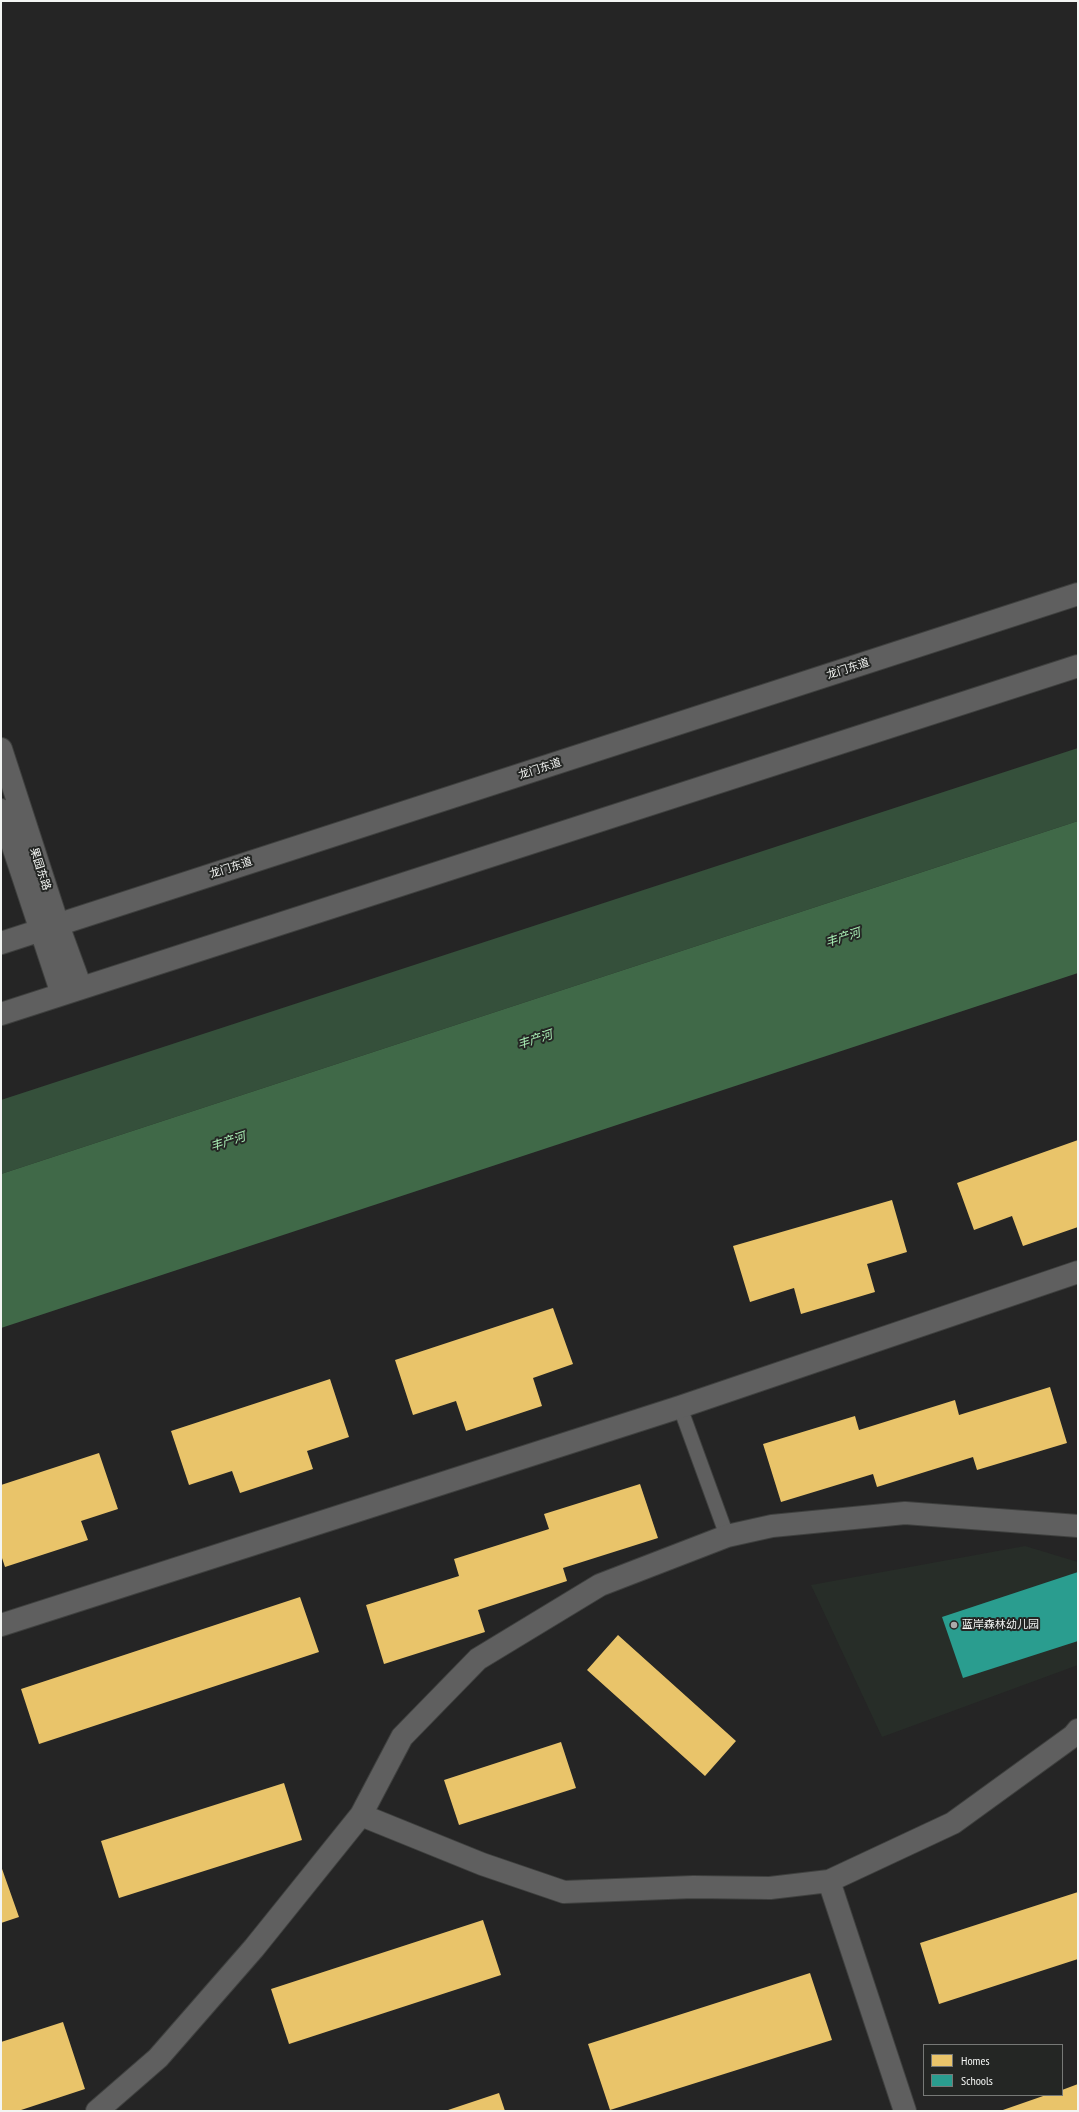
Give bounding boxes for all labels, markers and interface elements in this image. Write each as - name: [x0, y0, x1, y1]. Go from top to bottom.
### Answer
- street label: 龙门东道: [825, 656, 871, 682]
- street label: 龙门东道: [517, 756, 563, 782]
- street label: 果园东路: [27, 846, 53, 892]
- street label: 龙门东道: [208, 855, 254, 881]
- water label: 丰产河: [824, 926, 862, 950]
- water label: 丰产河: [516, 1028, 554, 1052]
- water label: 丰产河: [209, 1130, 247, 1154]
- place label: 蓝岸森林幼儿园: [962, 1618, 1039, 1632]
- marker: 蓝岸森林幼儿园: [949, 1620, 959, 1630]
- legend: [923, 2044, 1063, 2096]
- text: Homes: [961, 2053, 989, 2068]
- text: Schools: [961, 2073, 993, 2088]

